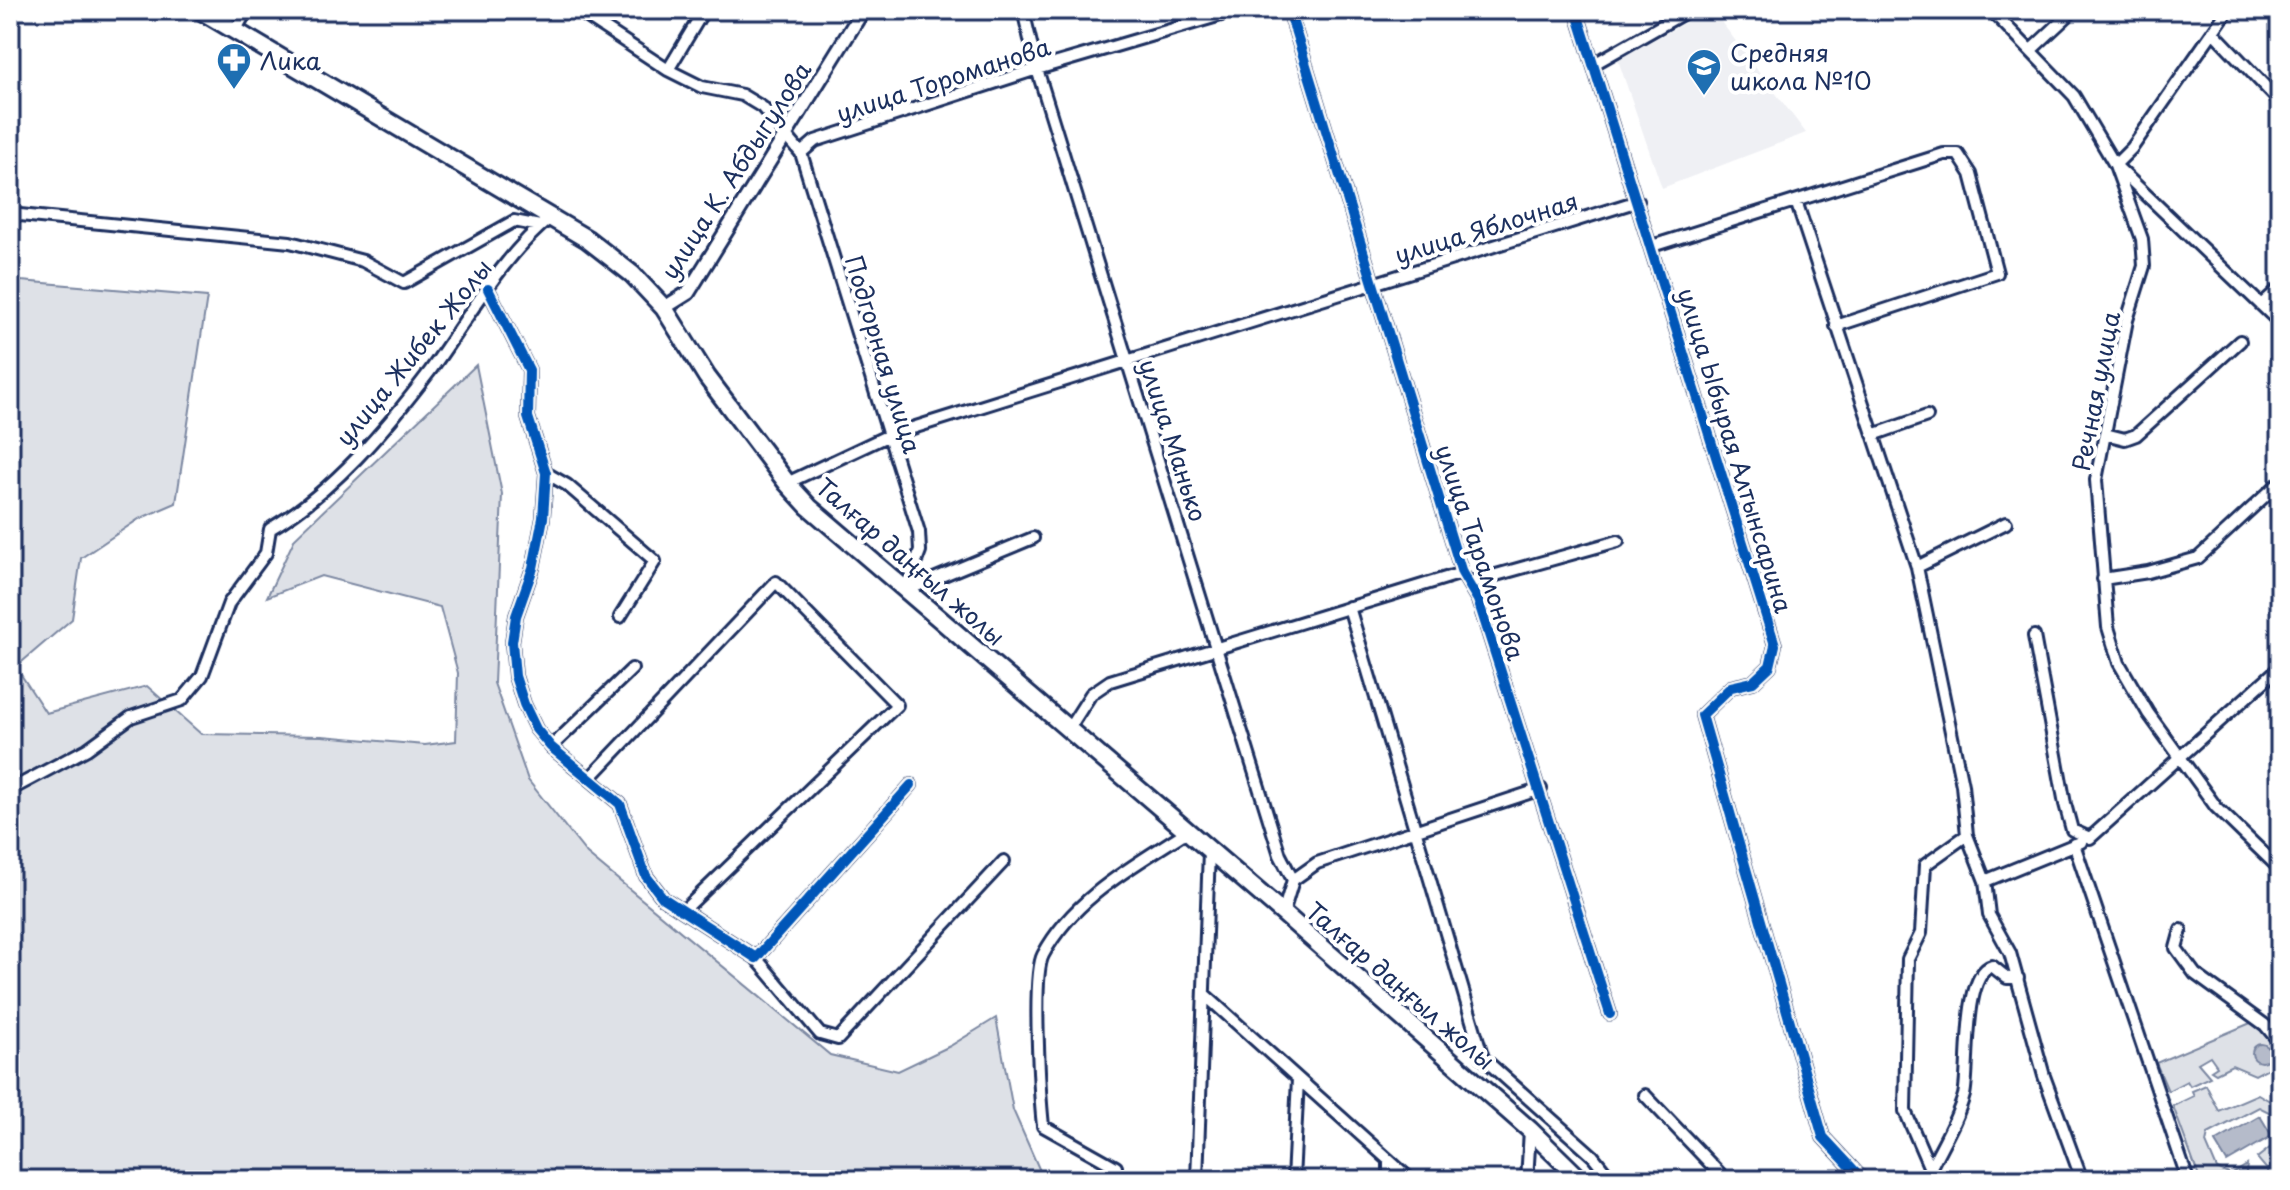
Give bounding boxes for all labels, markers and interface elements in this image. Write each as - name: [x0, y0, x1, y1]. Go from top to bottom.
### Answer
- street label: улица Тороманова: [831, 27, 1055, 131]
- place label: Средняя школа №10: [1730, 34, 1872, 98]
- pharmacy icon: Лика: [215, 41, 253, 91]
- place label: Лика: [260, 42, 321, 78]
- school or university icon: Средняя школа №10: [1685, 47, 1723, 97]
- street label: улица К. Абдыгулова: [651, 54, 819, 286]
- street label: улица Яблочная: [1390, 182, 1582, 272]
- street label: улица Жибек Жолы: [326, 251, 500, 453]
- street label: Подгорная улица: [837, 251, 931, 457]
- street label: улица Ыбырая Алтынсарина: [1669, 283, 1803, 617]
- street label: Речная улица: [2062, 308, 2128, 474]
- street label: улица Манько: [1131, 354, 1217, 526]
- street label: улица Тарамонова: [1427, 439, 1535, 665]
- street label: Талғар даңғыл жолы: [808, 469, 1014, 653]
- street label: Талғар даңғыл жолы: [1298, 893, 1504, 1077]

